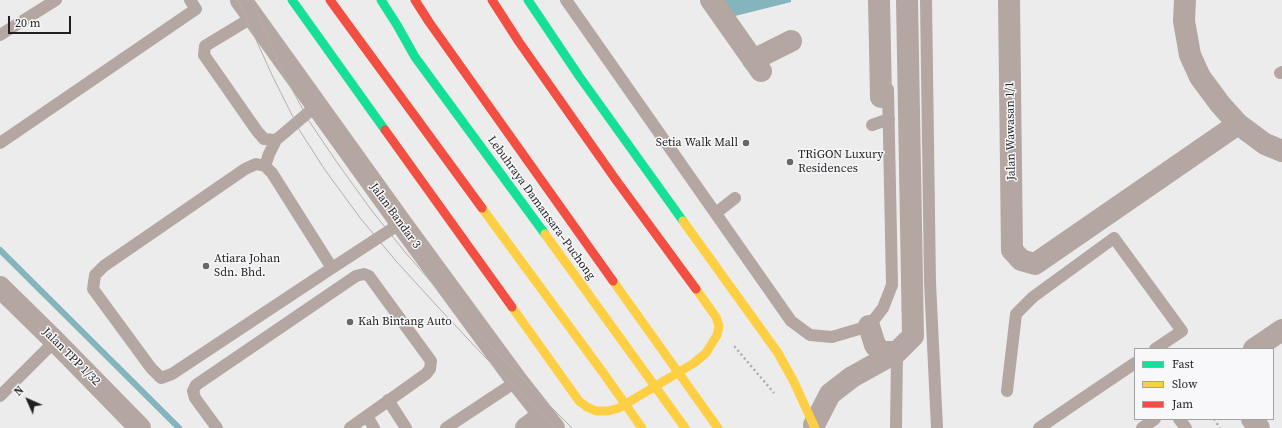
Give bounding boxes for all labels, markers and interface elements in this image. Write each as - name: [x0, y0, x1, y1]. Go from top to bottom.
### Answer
- scale bar: [10, 8, 73, 34]
- text: 20 m: [15, 15, 41, 31]
- street label: Jalan Wawasan 1/1: [1003, 81, 1019, 181]
- street label: Lebuhraya Damansara–Puchong: [484, 133, 598, 283]
- place label: Setia Walk Mall: [656, 136, 738, 150]
- marker: Setia Walk Mall: [741, 138, 751, 148]
- place label: TRiGON Luxury Residences: [798, 148, 883, 176]
- marker: TRiGON Luxury Residences: [785, 157, 795, 167]
- street label: Jalan Bandar 3: [366, 180, 424, 252]
- place label: Atiara Johan Sdn. Bhd.: [214, 252, 280, 280]
- marker: Atiara Johan Sdn. Bhd.: [201, 261, 211, 271]
- place label: Kah Bintang Auto: [358, 315, 452, 329]
- marker: Kah Bintang Auto: [345, 317, 355, 327]
- street label: Jalan TPP 1/32: [39, 325, 103, 389]
- legend: [1134, 348, 1274, 420]
- text: Fast: [1172, 356, 1194, 372]
- text: Slow: [1172, 376, 1197, 392]
- north arrow: [8, 380, 48, 420]
- text: N: [11, 383, 27, 399]
- text: Jam: [1172, 396, 1193, 412]

